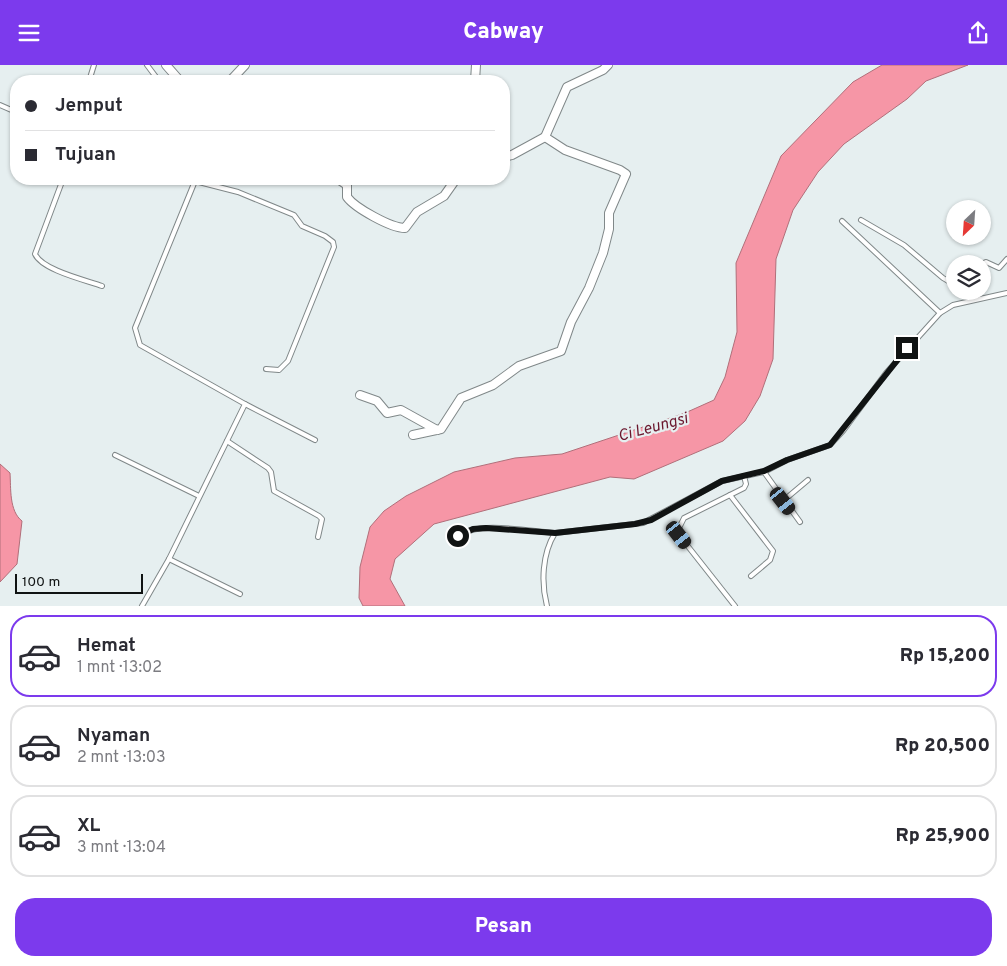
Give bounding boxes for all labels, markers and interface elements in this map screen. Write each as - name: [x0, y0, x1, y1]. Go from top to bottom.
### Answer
- icon: menu: [15, 19, 43, 47]
- text: Cabway: [463, 19, 544, 46]
- icon: share: [964, 19, 992, 47]
- text: Jemput: [55, 94, 123, 118]
- text: Tujuan: [55, 143, 116, 167]
- north arrow: [946, 200, 991, 245]
- map controls: [946, 200, 991, 300]
- button: layers: [946, 255, 991, 300]
- route end: [896, 337, 918, 359]
- water label: Ci Leungsi: [616, 409, 691, 447]
- car: [767, 485, 798, 517]
- car: [663, 519, 694, 551]
- route start: [447, 525, 469, 547]
- scale bar: [15, 571, 142, 594]
- text: 100 m: [22, 574, 60, 591]
- icon: car: [17, 634, 62, 679]
- text: Hemat: [77, 634, 136, 658]
- text: Rp 15,200: [900, 644, 990, 668]
- text: 1 mnt · 13:02: [77, 658, 162, 678]
- icon: car: [17, 724, 62, 769]
- text: Nyaman: [77, 724, 150, 748]
- text: Rp 20,500: [895, 734, 990, 758]
- text: 2 mnt · 13:03: [77, 748, 166, 768]
- icon: car: [17, 814, 62, 859]
- text: XL: [77, 814, 100, 838]
- text: Rp 25,900: [896, 824, 990, 848]
- text: 3 mnt · 13:04: [77, 838, 166, 858]
- button: Pesan: [15, 898, 992, 956]

